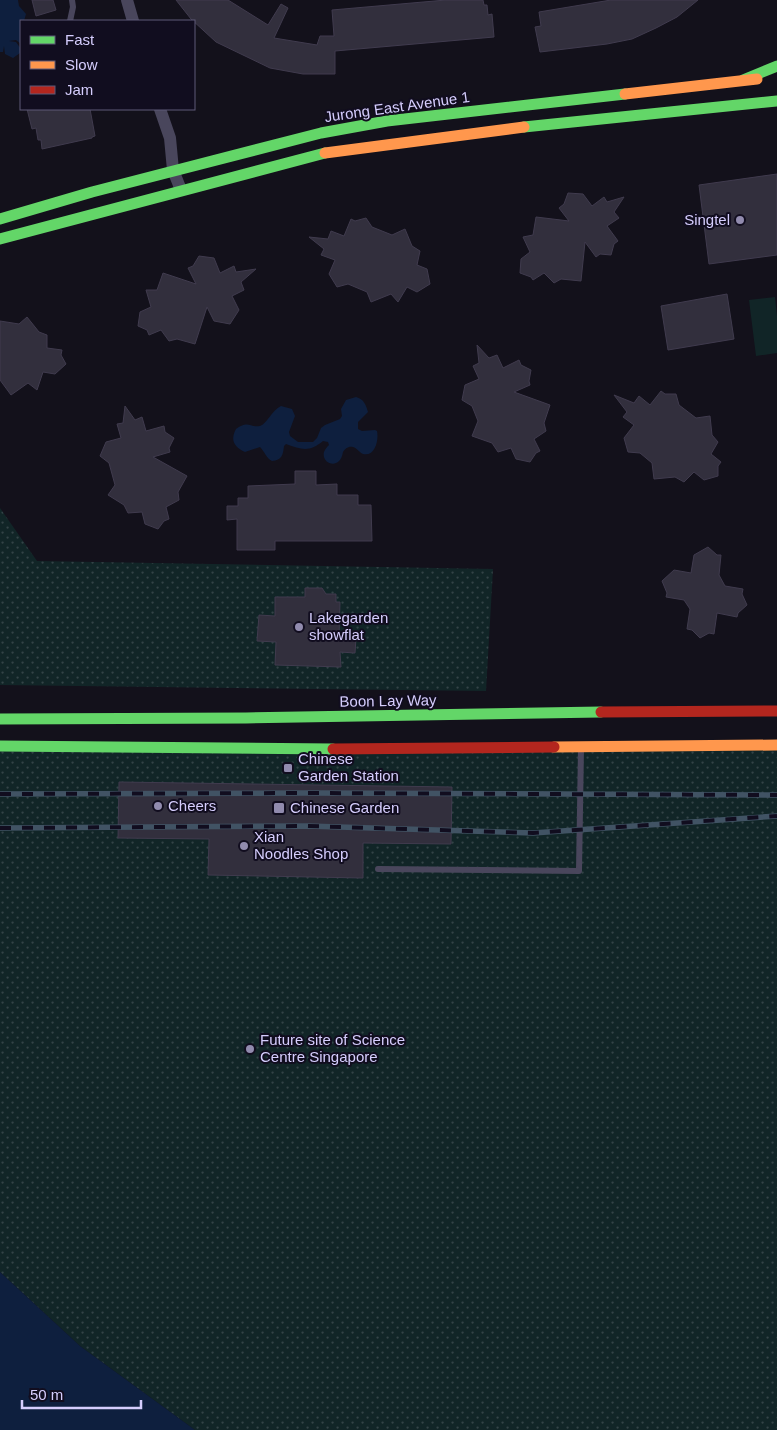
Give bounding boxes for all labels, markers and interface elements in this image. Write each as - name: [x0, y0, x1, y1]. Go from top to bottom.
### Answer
- legend: [20, 20, 195, 110]
- text: Fast: [65, 31, 95, 48]
- text: Slow: [65, 56, 98, 73]
- text: Jam: [65, 81, 93, 98]
- street label: Jurong East Avenue 1: [323, 88, 471, 125]
- place label: Singtel: [684, 211, 730, 228]
- marker: Singtel: [734, 214, 746, 226]
- place label: Lakegarden showflat: [309, 609, 388, 643]
- marker: Lakegarden showflat: [293, 621, 305, 633]
- street label: Boon Lay Way: [339, 691, 437, 710]
- place label: Chinese Garden Station: [298, 750, 399, 784]
- marker: Chinese Garden Station: [282, 762, 294, 774]
- place label: Cheers: [168, 797, 216, 814]
- place label: Chinese Garden: [290, 799, 399, 816]
- marker: Cheers: [152, 800, 164, 812]
- marker: Chinese Garden: [272, 801, 286, 815]
- place label: Xian Noodles Shop: [254, 828, 348, 862]
- marker: Xian Noodles Shop: [238, 840, 250, 852]
- place label: Future site of Science Centre Singapore: [260, 1031, 405, 1065]
- marker: Future site of Science Centre Singapore: [244, 1043, 256, 1055]
- scale bar: [22, 1378, 141, 1410]
- text: 50 m: [30, 1386, 63, 1403]

